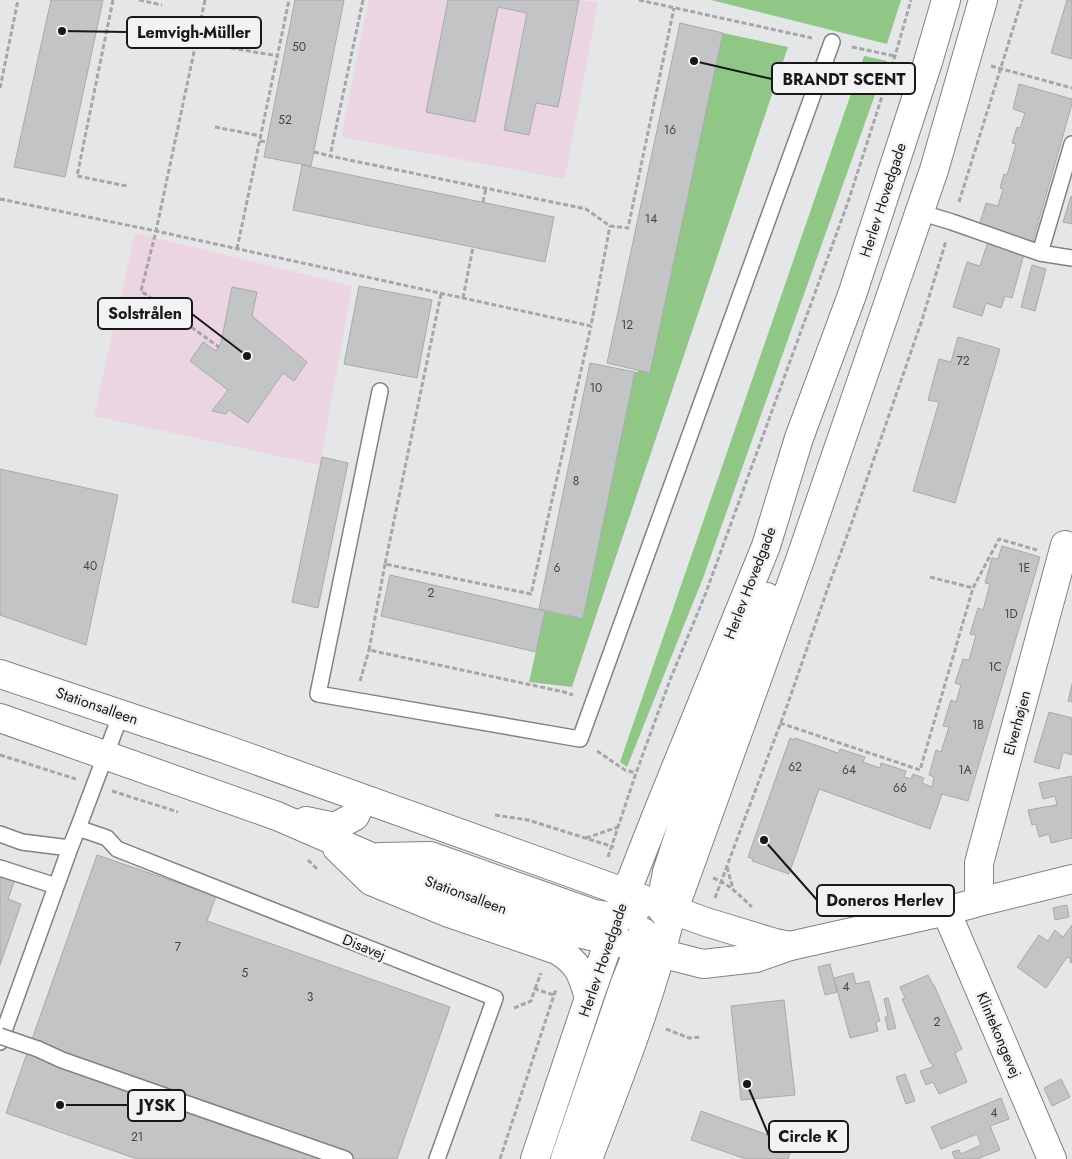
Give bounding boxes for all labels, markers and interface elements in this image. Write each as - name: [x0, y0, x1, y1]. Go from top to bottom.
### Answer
- callout: Lemvigh-Müller: [127, 17, 261, 48]
- text: Lemvigh-Müller: [137, 21, 251, 44]
- house number: 50: [292, 38, 306, 56]
- callout: BRANDT SCENT: [772, 63, 915, 94]
- text: BRANDT SCENT: [782, 68, 906, 91]
- house number: 52: [278, 111, 292, 129]
- house number: 16: [664, 121, 676, 139]
- street label: Herlev Hovedgade: [854, 140, 912, 260]
- house number: 14: [645, 210, 657, 228]
- callout: Solstrålen: [98, 298, 192, 329]
- text: Solstrålen: [108, 302, 182, 325]
- house number: 12: [621, 316, 633, 334]
- house number: 72: [956, 352, 970, 370]
- house number: 10: [590, 379, 602, 397]
- house number: 8: [573, 472, 579, 490]
- street label: Herlev Hovedgade: [718, 523, 782, 643]
- house number: 40: [83, 557, 97, 575]
- house number: 6: [554, 559, 561, 577]
- house number: 1E: [1018, 559, 1030, 577]
- house number: 2: [428, 584, 435, 602]
- house number: 1D: [1004, 605, 1018, 623]
- house number: 1C: [988, 658, 1002, 676]
- street label: Stationsalleen: [53, 682, 141, 730]
- street label: Elverhøjen: [998, 688, 1036, 758]
- house number: 1B: [972, 716, 984, 734]
- house number: 62: [788, 758, 802, 776]
- house number: 64: [842, 761, 856, 779]
- house number: 1A: [958, 761, 972, 779]
- house number: 66: [893, 779, 907, 797]
- street label: Stationsalleen: [422, 870, 510, 920]
- callout: Doneros Herlev: [817, 885, 954, 916]
- text: Doneros Herlev: [826, 889, 944, 912]
- street label: Herlev Hovedgade: [573, 900, 633, 1020]
- street label: Disavej: [339, 928, 389, 966]
- house number: 7: [175, 938, 182, 956]
- house number: 5: [242, 964, 249, 982]
- house number: 4: [843, 978, 850, 996]
- house number: 3: [307, 988, 314, 1006]
- street label: Klintekongevej: [971, 989, 1027, 1081]
- house number: 2: [934, 1013, 941, 1031]
- callout: JYSK: [128, 1090, 185, 1121]
- text: JYSK: [135, 1094, 176, 1117]
- house number: 4: [991, 1104, 998, 1122]
- callout: Circle K: [769, 1121, 848, 1152]
- text: Circle K: [778, 1125, 838, 1148]
- house number: 21: [131, 1128, 143, 1146]

